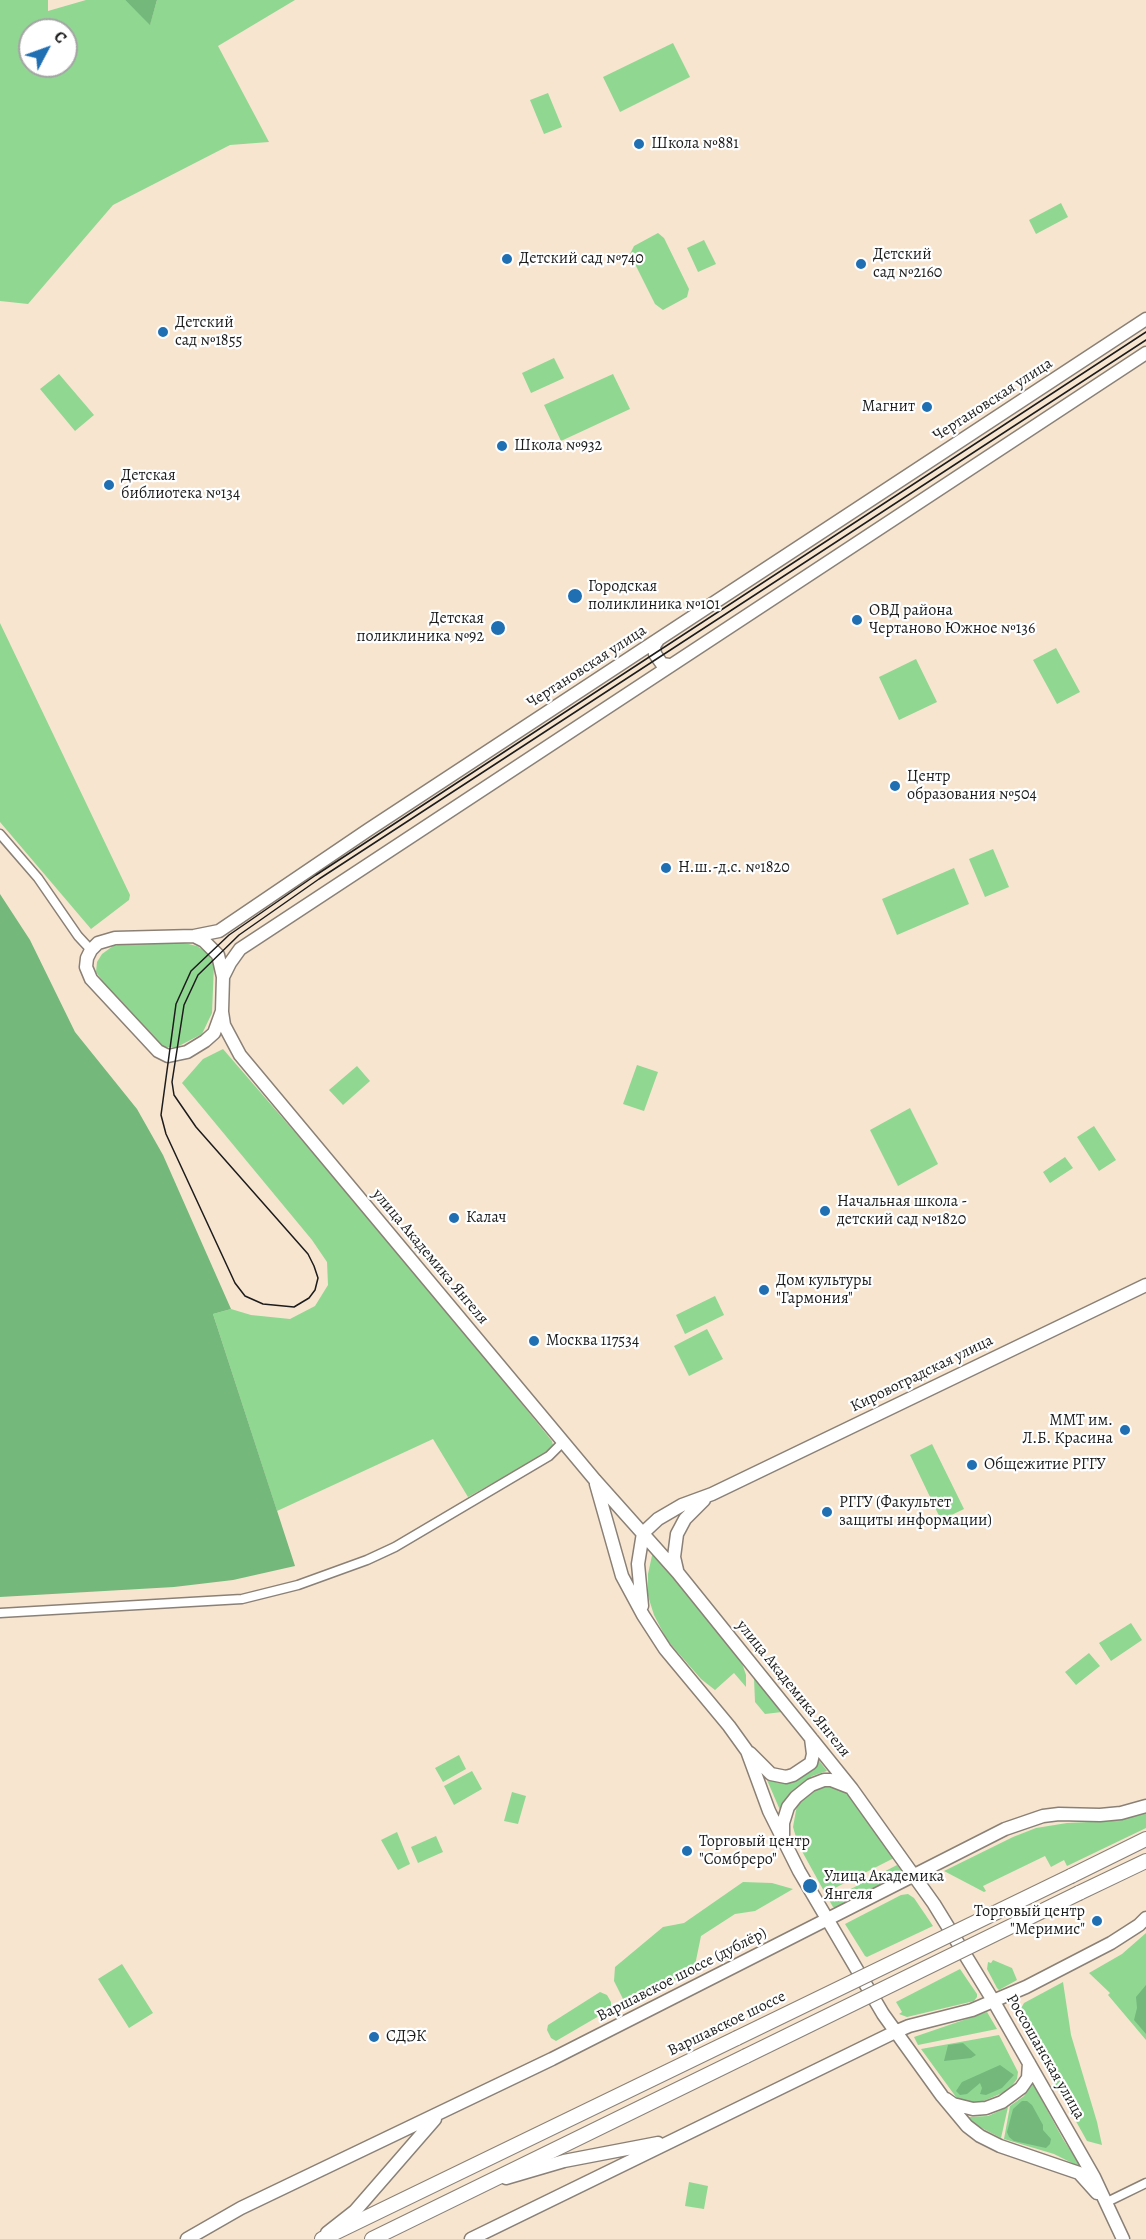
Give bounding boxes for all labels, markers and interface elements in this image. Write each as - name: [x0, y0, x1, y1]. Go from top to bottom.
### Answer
- north arrow: [18, 18, 78, 78]
- text: С: [49, 27, 72, 48]
- place label: Школа №881: [651, 134, 739, 154]
- marker: Школа №881: [632, 137, 646, 151]
- place label: Детский сад №2160: [873, 245, 942, 283]
- place label: Детский сад №740: [519, 249, 644, 269]
- marker: Детский сад №740: [500, 252, 514, 266]
- marker: Детский сад №2160: [854, 257, 868, 271]
- place label: Детский сад №1855: [175, 313, 242, 351]
- marker: Детский сад №1855: [156, 325, 170, 339]
- street label: Чертановская улица: [930, 354, 1056, 446]
- place label: Магнит: [862, 397, 915, 417]
- marker: Магнит: [920, 400, 934, 414]
- place label: Школа №932: [514, 436, 602, 456]
- marker: Школа №932: [495, 439, 509, 453]
- place label: Детская библиотека №134: [121, 466, 240, 504]
- marker: Детская библиотека №134: [102, 478, 116, 492]
- place label: Городская поликлиника №101: [588, 577, 720, 615]
- marker: Городская поликлиника №101: [566, 587, 584, 605]
- place label: ОВД района Чертаново Южное №136: [869, 601, 1035, 639]
- place label: Детская поликлиника №92: [357, 609, 484, 647]
- marker: ОВД района Чертаново Южное №136: [850, 613, 864, 627]
- marker: Детская поликлиника №92: [489, 619, 507, 637]
- street label: Чертановская улица: [524, 621, 650, 713]
- place label: Центр образования №504: [907, 767, 1037, 805]
- marker: Центр образования №504: [888, 779, 902, 793]
- place label: Н.ш.-д.с. №1820: [678, 858, 790, 878]
- marker: Н.ш.-д.с. №1820: [659, 861, 673, 875]
- street label: улица Академика Янгеля: [368, 1185, 492, 1329]
- place label: Начальная школа - детский сад №1820: [837, 1192, 967, 1230]
- marker: Начальная школа - детский сад №1820: [818, 1204, 832, 1218]
- place label: Калач: [466, 1208, 506, 1228]
- marker: Калач: [447, 1211, 461, 1225]
- place label: Дом культуры "Гармония": [776, 1271, 872, 1309]
- marker: Дом культуры "Гармония": [757, 1283, 771, 1297]
- place label: Москва 117534: [546, 1331, 639, 1351]
- street label: Кировоградская улица: [848, 1331, 996, 1417]
- marker: Москва 117534: [527, 1334, 541, 1348]
- place label: ММТ им. Л.Б. Красина: [1022, 1411, 1113, 1449]
- marker: ММТ им. Л.Б. Красина: [1118, 1423, 1132, 1437]
- place label: Общежитие РГГУ: [984, 1455, 1106, 1475]
- marker: Общежитие РГГУ: [965, 1458, 979, 1472]
- place label: РГГУ (Факультет защиты информации): [839, 1493, 992, 1531]
- marker: РГГУ (Факультет защиты информации): [820, 1505, 834, 1519]
- street label: улица Академика Янгеля: [732, 1617, 854, 1761]
- place label: Торговый центр "Сомбреро": [699, 1832, 810, 1870]
- marker: Торговый центр "Сомбреро": [680, 1844, 694, 1858]
- place label: Улица Академика Янгеля: [824, 1867, 944, 1905]
- marker: Улица Академика Янгеля: [801, 1877, 819, 1895]
- place label: Торговый центр "Меримис": [974, 1902, 1085, 1940]
- marker: Торговый центр "Меримис": [1090, 1914, 1104, 1928]
- street label: Варшавское шоссе (дублёр): [594, 1924, 770, 2026]
- street label: Варшавское шоссе: [665, 1987, 789, 2061]
- street label: Россошанская улица: [1001, 1991, 1089, 2123]
- place label: СДЭК: [386, 2027, 426, 2047]
- marker: СДЭК: [367, 2030, 381, 2044]

